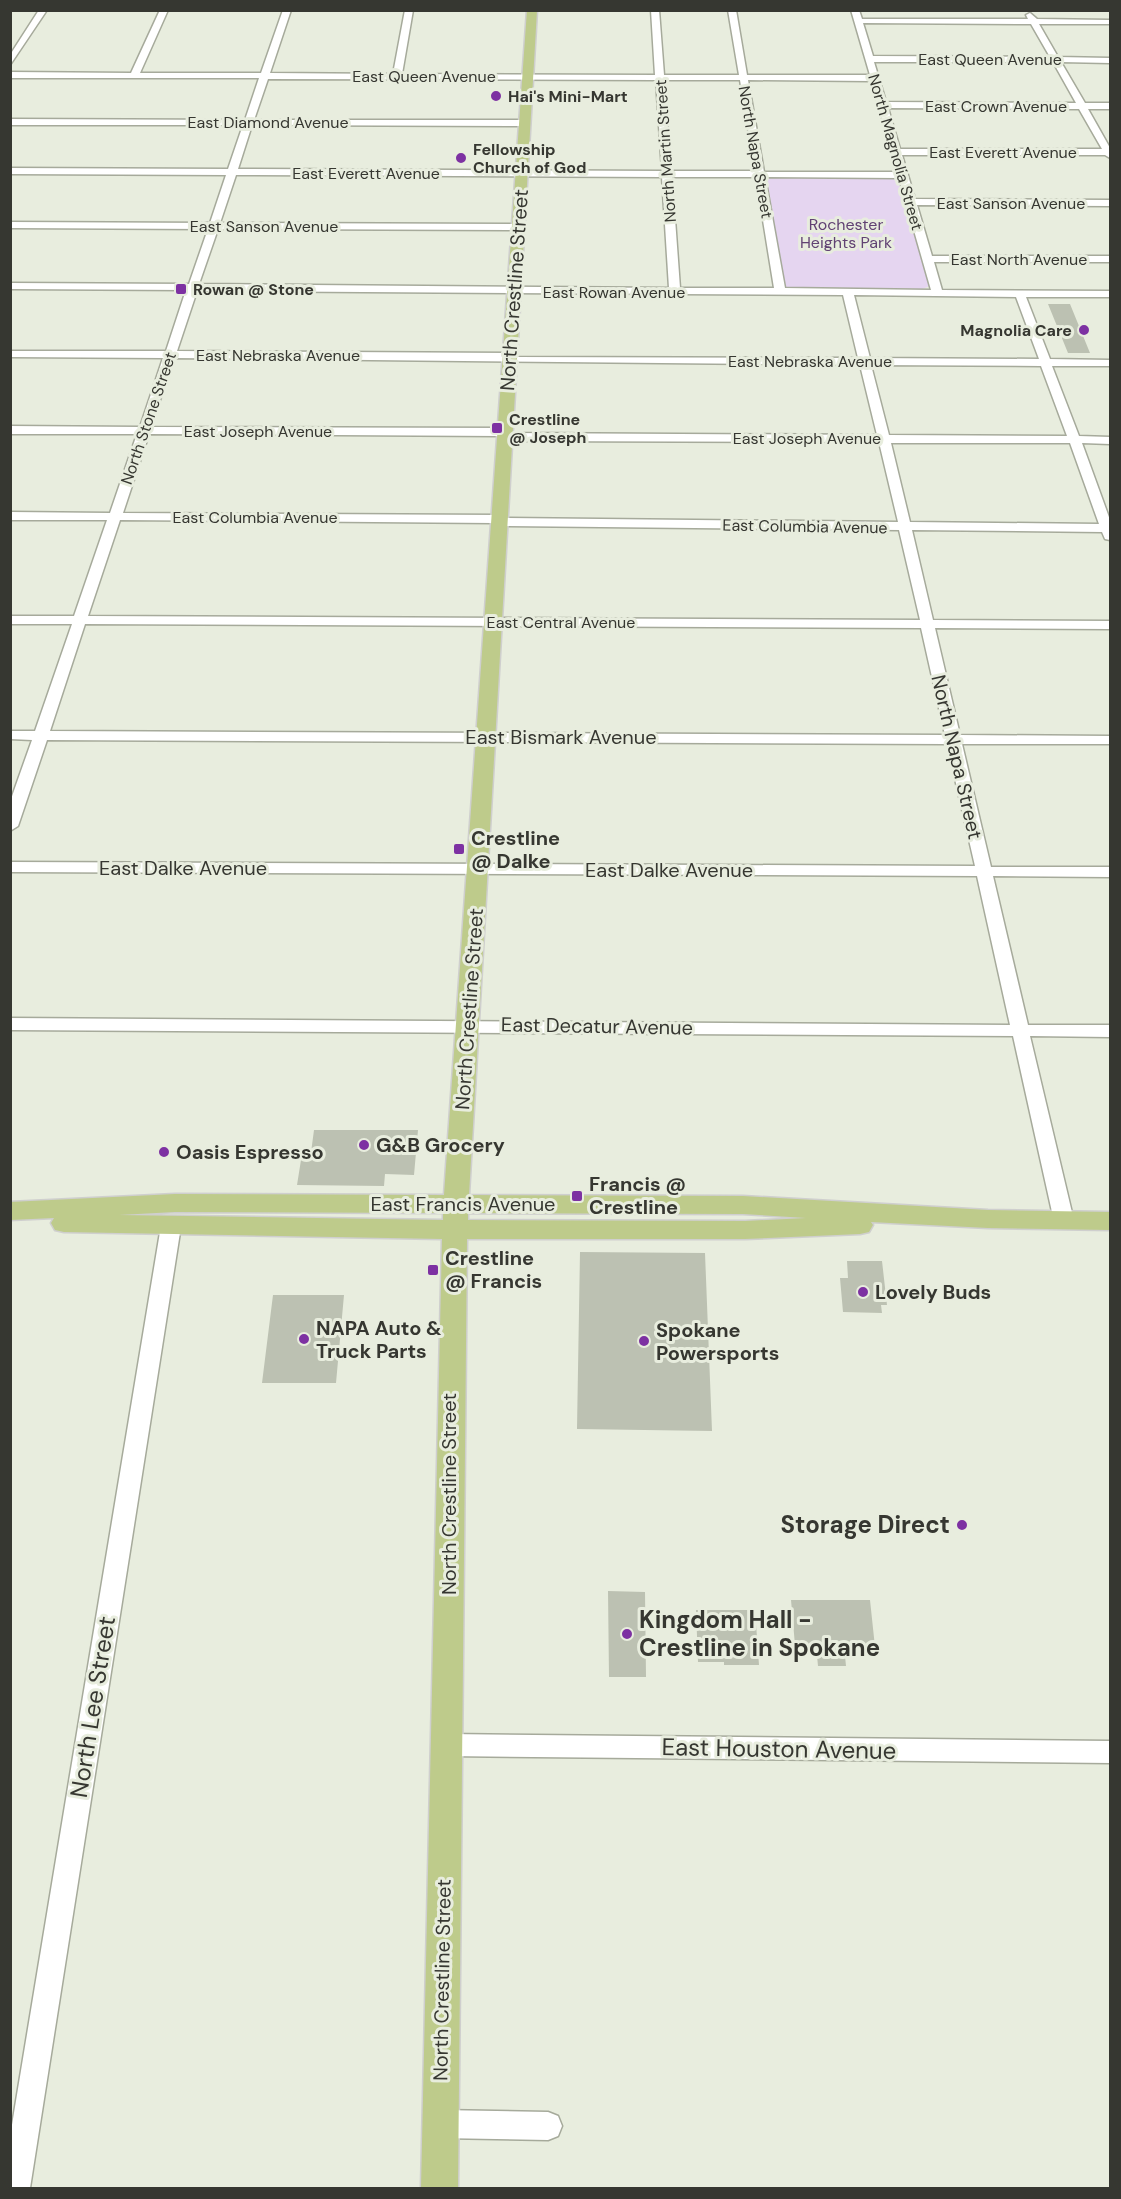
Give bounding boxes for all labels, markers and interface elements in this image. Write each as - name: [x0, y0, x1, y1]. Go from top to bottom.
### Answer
- street label: East Queen Avenue: [918, 49, 1062, 70]
- street label: East Queen Avenue: [352, 66, 496, 87]
- street label: North Magnolia Street: [863, 72, 928, 233]
- street label: North Martin Street: [650, 79, 681, 223]
- street label: North Napa Street: [734, 84, 778, 220]
- place label: Hai's Mini-Mart: [508, 86, 628, 107]
- marker: Hai's Mini-Mart: [489, 89, 503, 103]
- street label: East Crown Avenue: [925, 96, 1067, 117]
- street label: East Diamond Avenue: [187, 112, 349, 133]
- place label: Fellowship Church of God: [473, 139, 586, 178]
- street label: East Everett Avenue: [929, 142, 1077, 163]
- marker: Fellowship Church of God: [454, 151, 468, 165]
- street label: East Everett Avenue: [292, 163, 440, 184]
- street label: North Crestline Street: [494, 188, 534, 392]
- street label: East Sanson Avenue: [937, 193, 1085, 214]
- park label: Rochester Heights Park: [800, 214, 892, 253]
- street label: East Sanson Avenue: [190, 216, 338, 237]
- street label: East North Avenue: [951, 249, 1087, 270]
- place label: Rowan @ Stone: [193, 279, 314, 300]
- marker: Rowan @ Stone: [174, 282, 188, 296]
- street label: East Rowan Avenue: [543, 282, 685, 303]
- place label: Magnolia Care: [960, 320, 1072, 341]
- marker: Magnolia Care: [1077, 323, 1091, 337]
- street label: East Nebraska Avenue: [196, 345, 360, 366]
- street label: North Stone Street: [116, 349, 181, 487]
- street label: East Nebraska Avenue: [728, 351, 892, 372]
- place label: Crestline @ Joseph: [509, 409, 586, 448]
- street label: East Joseph Avenue: [184, 421, 332, 442]
- marker: Crestline @ Joseph: [490, 421, 504, 435]
- street label: East Joseph Avenue: [733, 428, 881, 449]
- street label: East Columbia Avenue: [172, 507, 338, 528]
- street label: East Columbia Avenue: [722, 515, 888, 538]
- street label: East Central Avenue: [487, 612, 635, 633]
- street label: North Napa Street: [925, 672, 989, 842]
- street label: East Bismark Avenue: [465, 724, 657, 750]
- place label: Crestline @ Dalke: [471, 825, 560, 874]
- marker: Crestline @ Dalke: [452, 842, 466, 856]
- street label: East Dalke Avenue: [99, 855, 267, 881]
- street label: East Dalke Avenue: [585, 857, 753, 883]
- street label: North Crestline Street: [449, 907, 489, 1111]
- street label: East Decatur Avenue: [501, 1011, 693, 1041]
- place label: G&B Grocery: [376, 1132, 505, 1158]
- marker: G&B Grocery: [357, 1138, 371, 1152]
- place label: Oasis Espresso: [176, 1139, 324, 1165]
- marker: Oasis Espresso: [157, 1145, 171, 1159]
- place label: Francis @ Crestline: [589, 1171, 686, 1220]
- marker: Francis @ Crestline: [570, 1189, 584, 1203]
- street label: East Francis Avenue: [371, 1191, 555, 1217]
- place label: Crestline @ Francis: [445, 1245, 542, 1294]
- marker: Crestline @ Francis: [426, 1263, 440, 1277]
- place label: Lovely Buds: [875, 1279, 991, 1305]
- marker: Lovely Buds: [856, 1285, 870, 1299]
- place label: NAPA Auto & Truck Parts: [316, 1315, 442, 1364]
- place label: Spokane Powersports: [656, 1317, 779, 1366]
- marker: NAPA Auto & Truck Parts: [297, 1332, 311, 1346]
- marker: Spokane Powersports: [637, 1334, 651, 1348]
- street label: North Crestline Street: [436, 1393, 462, 1595]
- place label: Storage Direct: [781, 1509, 950, 1540]
- marker: Storage Direct: [955, 1518, 969, 1532]
- place label: Kingdom Hall - Crestline in Spokane: [639, 1604, 880, 1663]
- street label: North Lee Street: [63, 1614, 122, 1800]
- marker: Kingdom Hall - Crestline in Spokane: [620, 1627, 634, 1641]
- street label: East Houston Avenue: [661, 1731, 897, 1766]
- street label: North Crestline Street: [427, 1879, 457, 2081]

